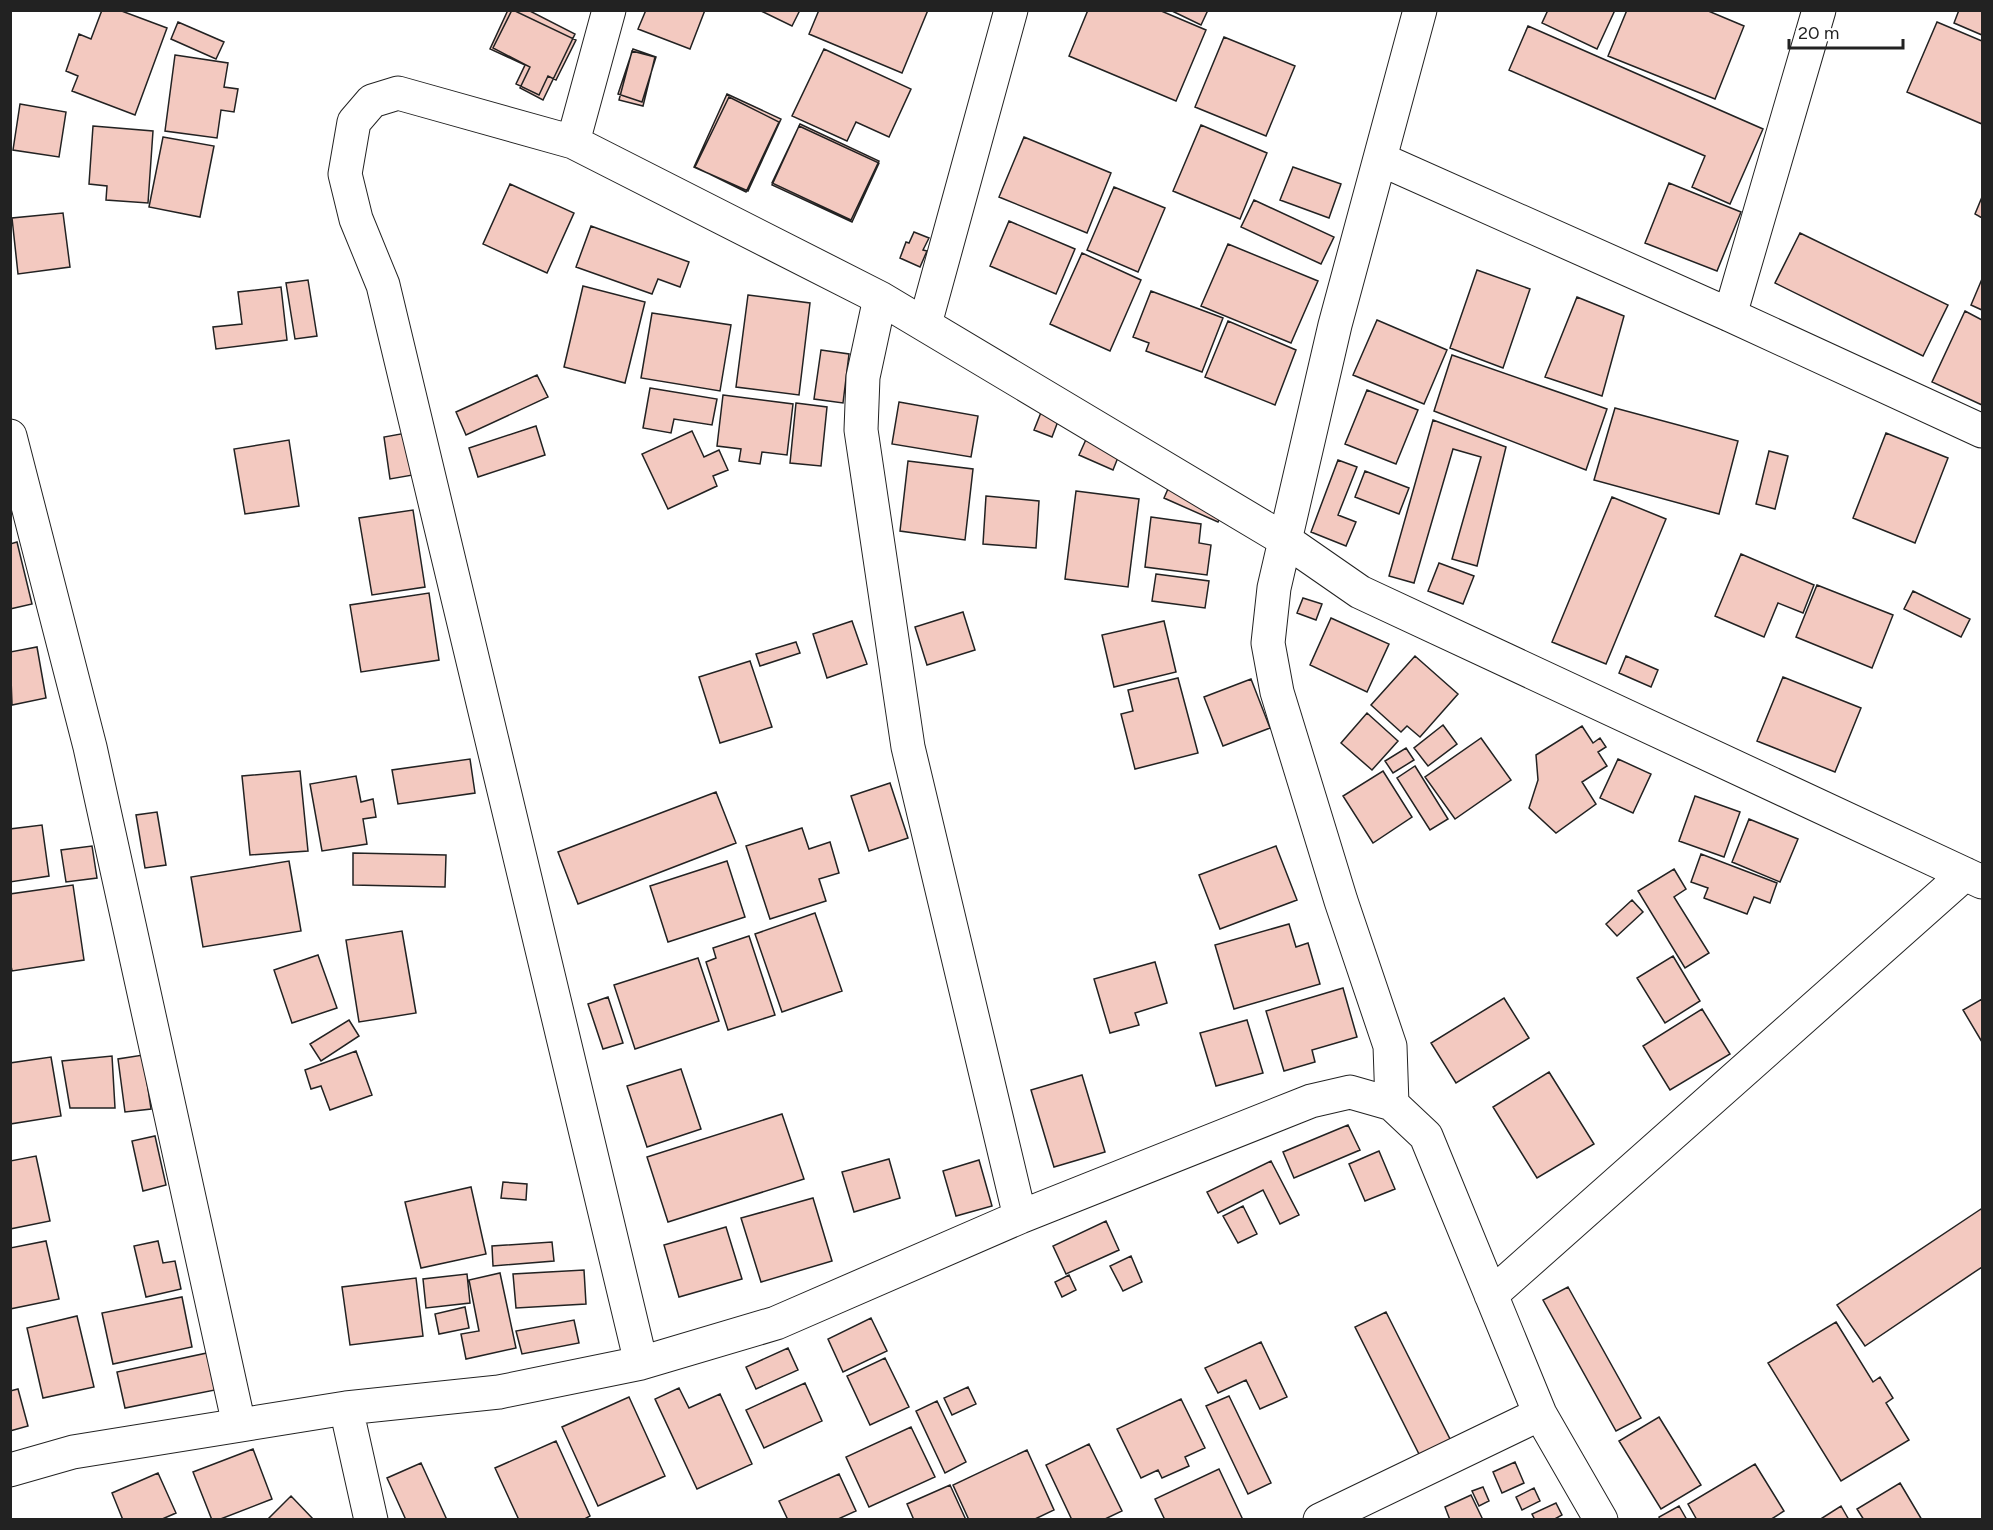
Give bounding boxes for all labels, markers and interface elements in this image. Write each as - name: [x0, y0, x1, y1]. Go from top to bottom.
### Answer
- scale bar: [1789, 12, 1903, 50]
- text: 20 m: [1798, 22, 1839, 44]

